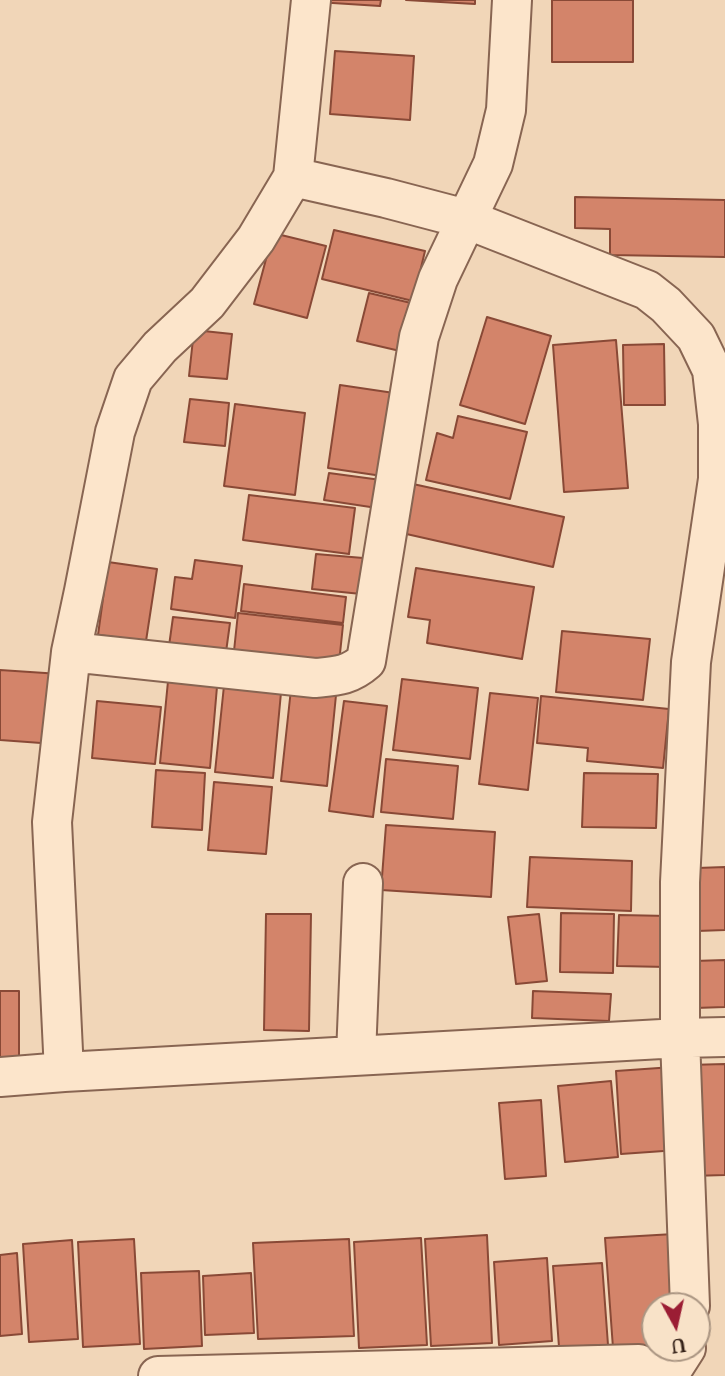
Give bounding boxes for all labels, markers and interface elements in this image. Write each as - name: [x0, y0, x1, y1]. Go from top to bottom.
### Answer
- north arrow: [641, 1292, 711, 1362]
- text: U: [670, 1333, 687, 1359]

